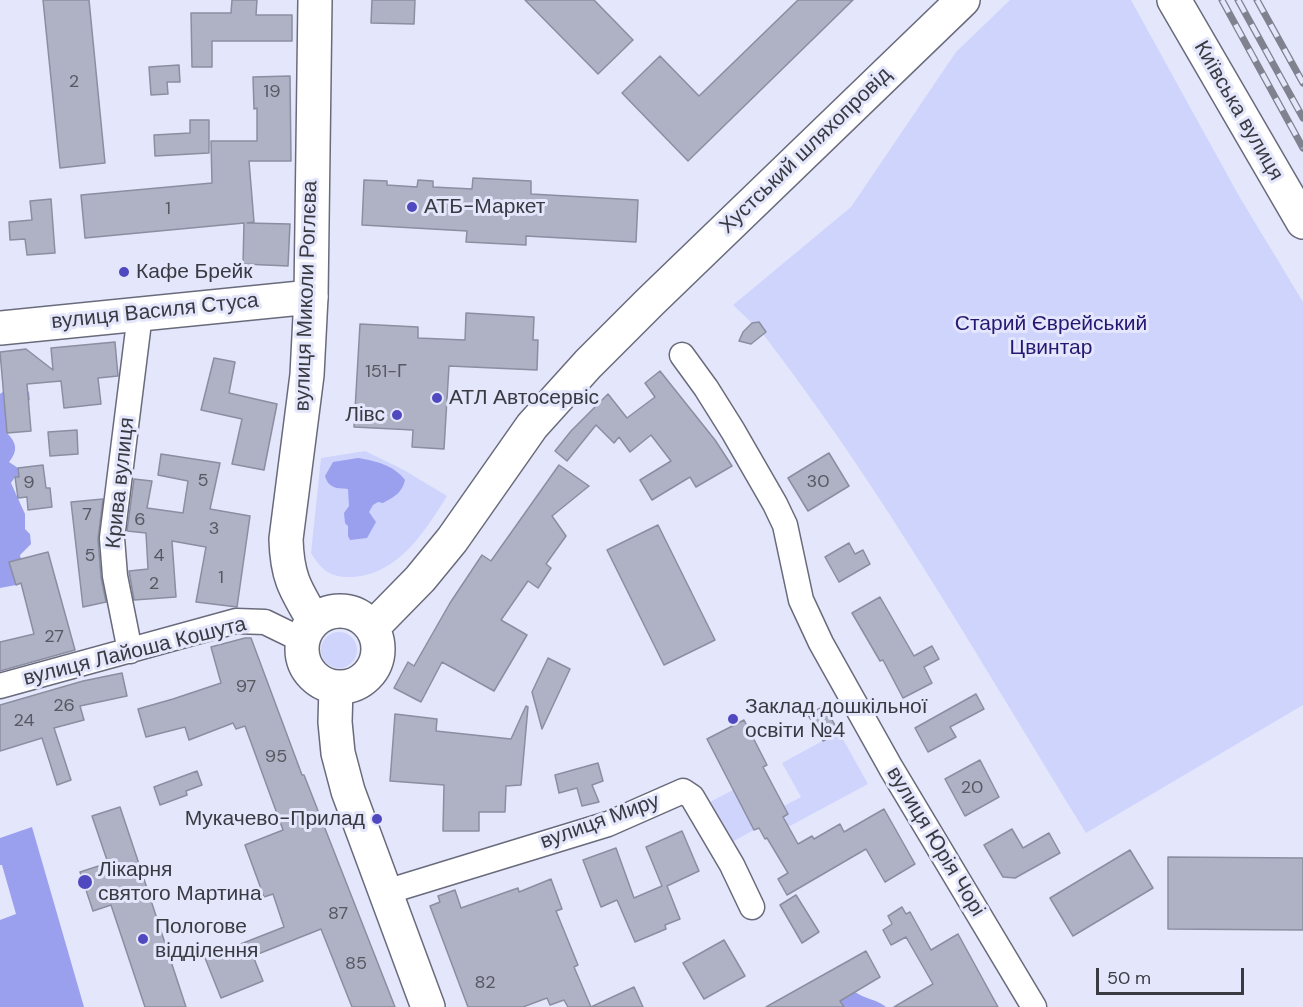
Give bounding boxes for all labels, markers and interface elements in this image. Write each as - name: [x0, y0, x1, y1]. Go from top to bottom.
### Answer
- street label: Київська вулиця: [1188, 37, 1288, 185]
- street label: Хустський шляхопровід: [715, 63, 897, 239]
- house number: 2: [69, 71, 79, 93]
- house number: 19: [264, 81, 280, 103]
- street label: вулиця Миколи Роглєва: [290, 180, 324, 412]
- place label: АТБ-Маркет: [424, 194, 545, 220]
- house number: 1: [165, 198, 171, 220]
- marker: АТБ-Маркет: [405, 200, 419, 214]
- place label: Кафе Брейк: [136, 259, 253, 285]
- marker: Кафе Брейк: [117, 265, 131, 279]
- street label: вулиця Василя Стуса: [50, 289, 260, 335]
- park label: Старий Єврейський Цвинтар: [955, 311, 1147, 361]
- house number: 151-Г: [365, 361, 407, 383]
- place label: АТЛ Автосервіс: [449, 385, 599, 411]
- marker: АТЛ Автосервіс: [430, 391, 444, 405]
- place label: Лівс: [345, 402, 385, 428]
- marker: Лівс: [390, 408, 404, 422]
- street label: Крива вулиця: [102, 416, 140, 550]
- house number: 5: [198, 470, 208, 492]
- house number: 30: [807, 471, 829, 493]
- house number: 9: [23, 472, 35, 494]
- house number: 7: [82, 504, 92, 526]
- house number: 6: [134, 509, 146, 531]
- house number: 3: [209, 518, 219, 540]
- house number: 5: [85, 545, 95, 567]
- house number: 4: [154, 545, 164, 567]
- house number: 1: [218, 567, 224, 589]
- house number: 2: [149, 573, 159, 595]
- street label: вулиця Лайоша Кошута: [21, 612, 249, 692]
- house number: 27: [44, 626, 64, 648]
- house number: 97: [236, 676, 256, 698]
- place label: Заклад дошкільної освіти №4: [745, 694, 927, 744]
- house number: 26: [53, 695, 75, 717]
- house number: 24: [14, 710, 34, 732]
- marker: Заклад дошкільної освіти №4: [726, 712, 740, 726]
- house number: 95: [265, 746, 287, 768]
- street label: вулиця Юрія Чорі: [880, 763, 990, 921]
- house number: 20: [961, 777, 983, 799]
- street label: вулиця Миру: [537, 789, 663, 855]
- place label: Мукачево-Прилад: [185, 806, 365, 832]
- marker: Мукачево-Прилад: [370, 812, 384, 826]
- place label: Лікарня святого Мартина: [98, 857, 262, 907]
- marker: Лікарня святого Мартина: [76, 873, 94, 891]
- house number: 87: [328, 903, 348, 925]
- place label: Пологове відділення: [155, 914, 258, 964]
- marker: Пологове відділення: [136, 932, 150, 946]
- house number: 85: [345, 953, 367, 975]
- scale bar: [1099, 956, 1248, 994]
- text: 50 m: [1107, 966, 1151, 990]
- house number: 82: [474, 972, 496, 994]

